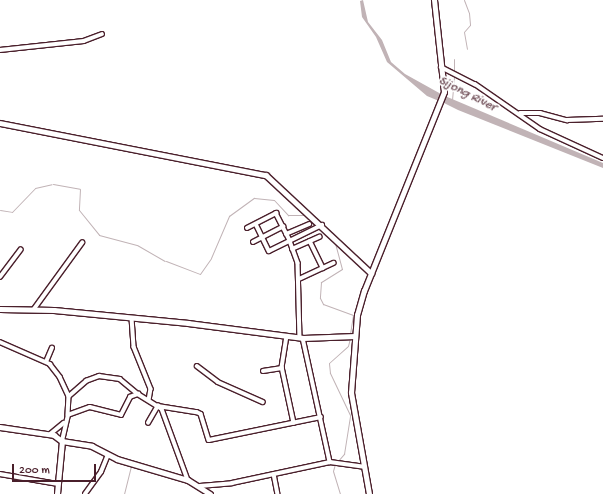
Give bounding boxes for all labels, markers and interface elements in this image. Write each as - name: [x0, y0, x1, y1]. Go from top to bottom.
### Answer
- water label: Sijong River: [436, 74, 498, 116]
- scale bar: [14, 456, 98, 482]
- text: 200 m: [19, 464, 50, 478]

